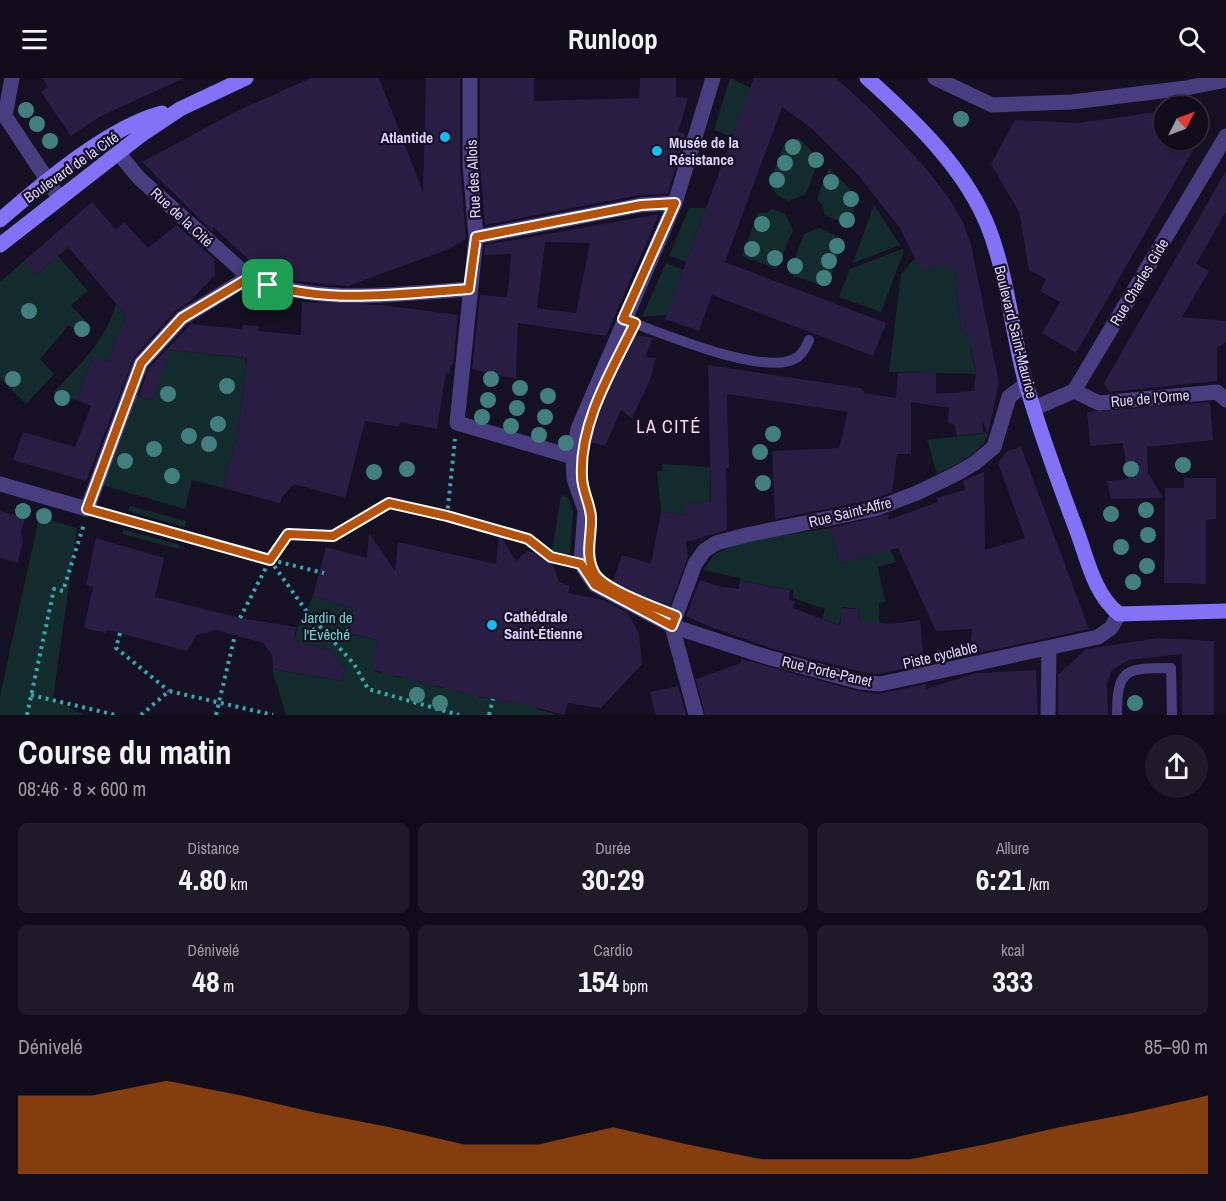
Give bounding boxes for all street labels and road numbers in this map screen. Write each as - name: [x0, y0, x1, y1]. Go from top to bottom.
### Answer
- street label: Boulevard de la Cité: [19, 126, 123, 208]
- street label: Rue des Allois: [460, 139, 486, 219]
- street label: Rue de la Cité: [146, 183, 218, 252]
- street label: Rue Charles Gide: [1105, 234, 1173, 330]
- street label: Boulevard Saint-Maurice: [989, 263, 1043, 401]
- street label: Rue de l'Orme: [1110, 384, 1190, 412]
- street label: Rue Saint-Affre: [806, 492, 894, 532]
- street label: Piste cyclable: [901, 636, 979, 674]
- street label: Rue Porte-Panet: [780, 650, 875, 692]

